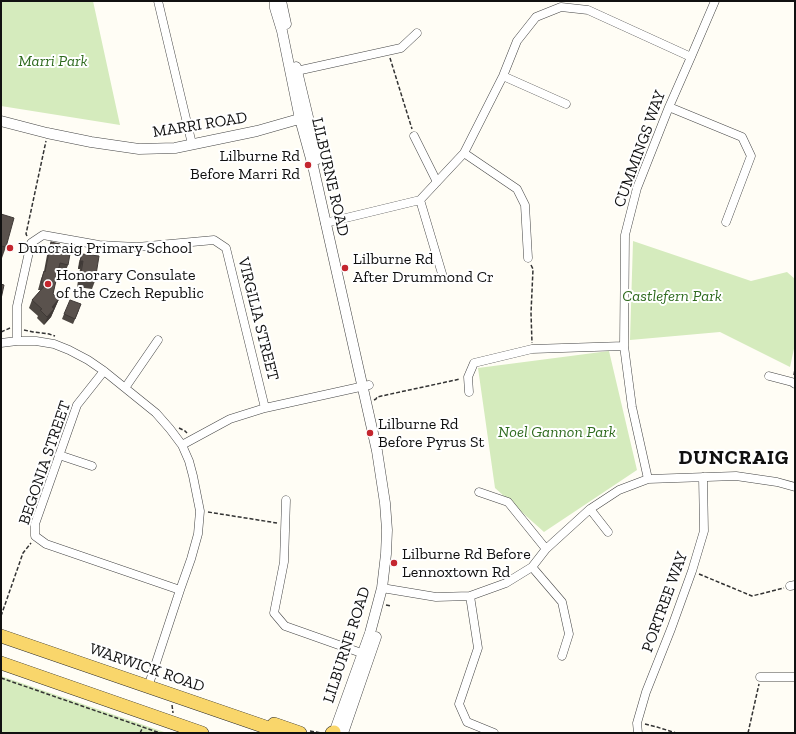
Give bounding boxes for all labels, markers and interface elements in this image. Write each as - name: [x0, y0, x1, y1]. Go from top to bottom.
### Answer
- park label: Marri Park: [18, 51, 88, 71]
- street label: CUMMINGS WAY: [610, 88, 670, 210]
- street label: MARRI ROAD: [151, 108, 249, 142]
- street label: LILBURNE ROAD: [307, 116, 353, 238]
- place label: Lilburne Rd Before Marri Rd: [190, 146, 300, 184]
- marker: Lilburne Rd Before Marri Rd: [303, 160, 313, 170]
- place label: Duncraig Primary School: [18, 238, 192, 258]
- marker: Duncraig Primary School: [5, 243, 15, 253]
- place label: Lilburne Rd After Drummond Cr: [353, 249, 494, 287]
- street label: VIRGILIA STREET: [233, 255, 283, 383]
- marker: Lilburne Rd After Drummond Cr: [340, 263, 350, 273]
- place label: Honorary Consulate of the Czech Republic: [56, 265, 204, 303]
- marker: Honorary Consulate of the Czech Republic: [43, 279, 53, 289]
- park label: Castlefern Park: [622, 286, 722, 306]
- street label: BEGONIA STREET: [15, 399, 75, 527]
- place label: Lilburne Rd Before Pyrus St: [378, 414, 484, 452]
- park label: Noel Gannon Park: [498, 422, 616, 442]
- marker: Lilburne Rd Before Pyrus St: [365, 428, 375, 438]
- district label: DUNCRAIG: [679, 446, 789, 470]
- place label: Lilburne Rd Before Lennoxtown Rd: [402, 544, 531, 582]
- street label: PORTREE WAY: [638, 549, 692, 655]
- marker: Lilburne Rd Before Lennoxtown Rd: [389, 558, 399, 568]
- street label: LILBURNE ROAD: [319, 585, 375, 705]
- street label: WARWICK ROAD: [87, 639, 207, 697]

